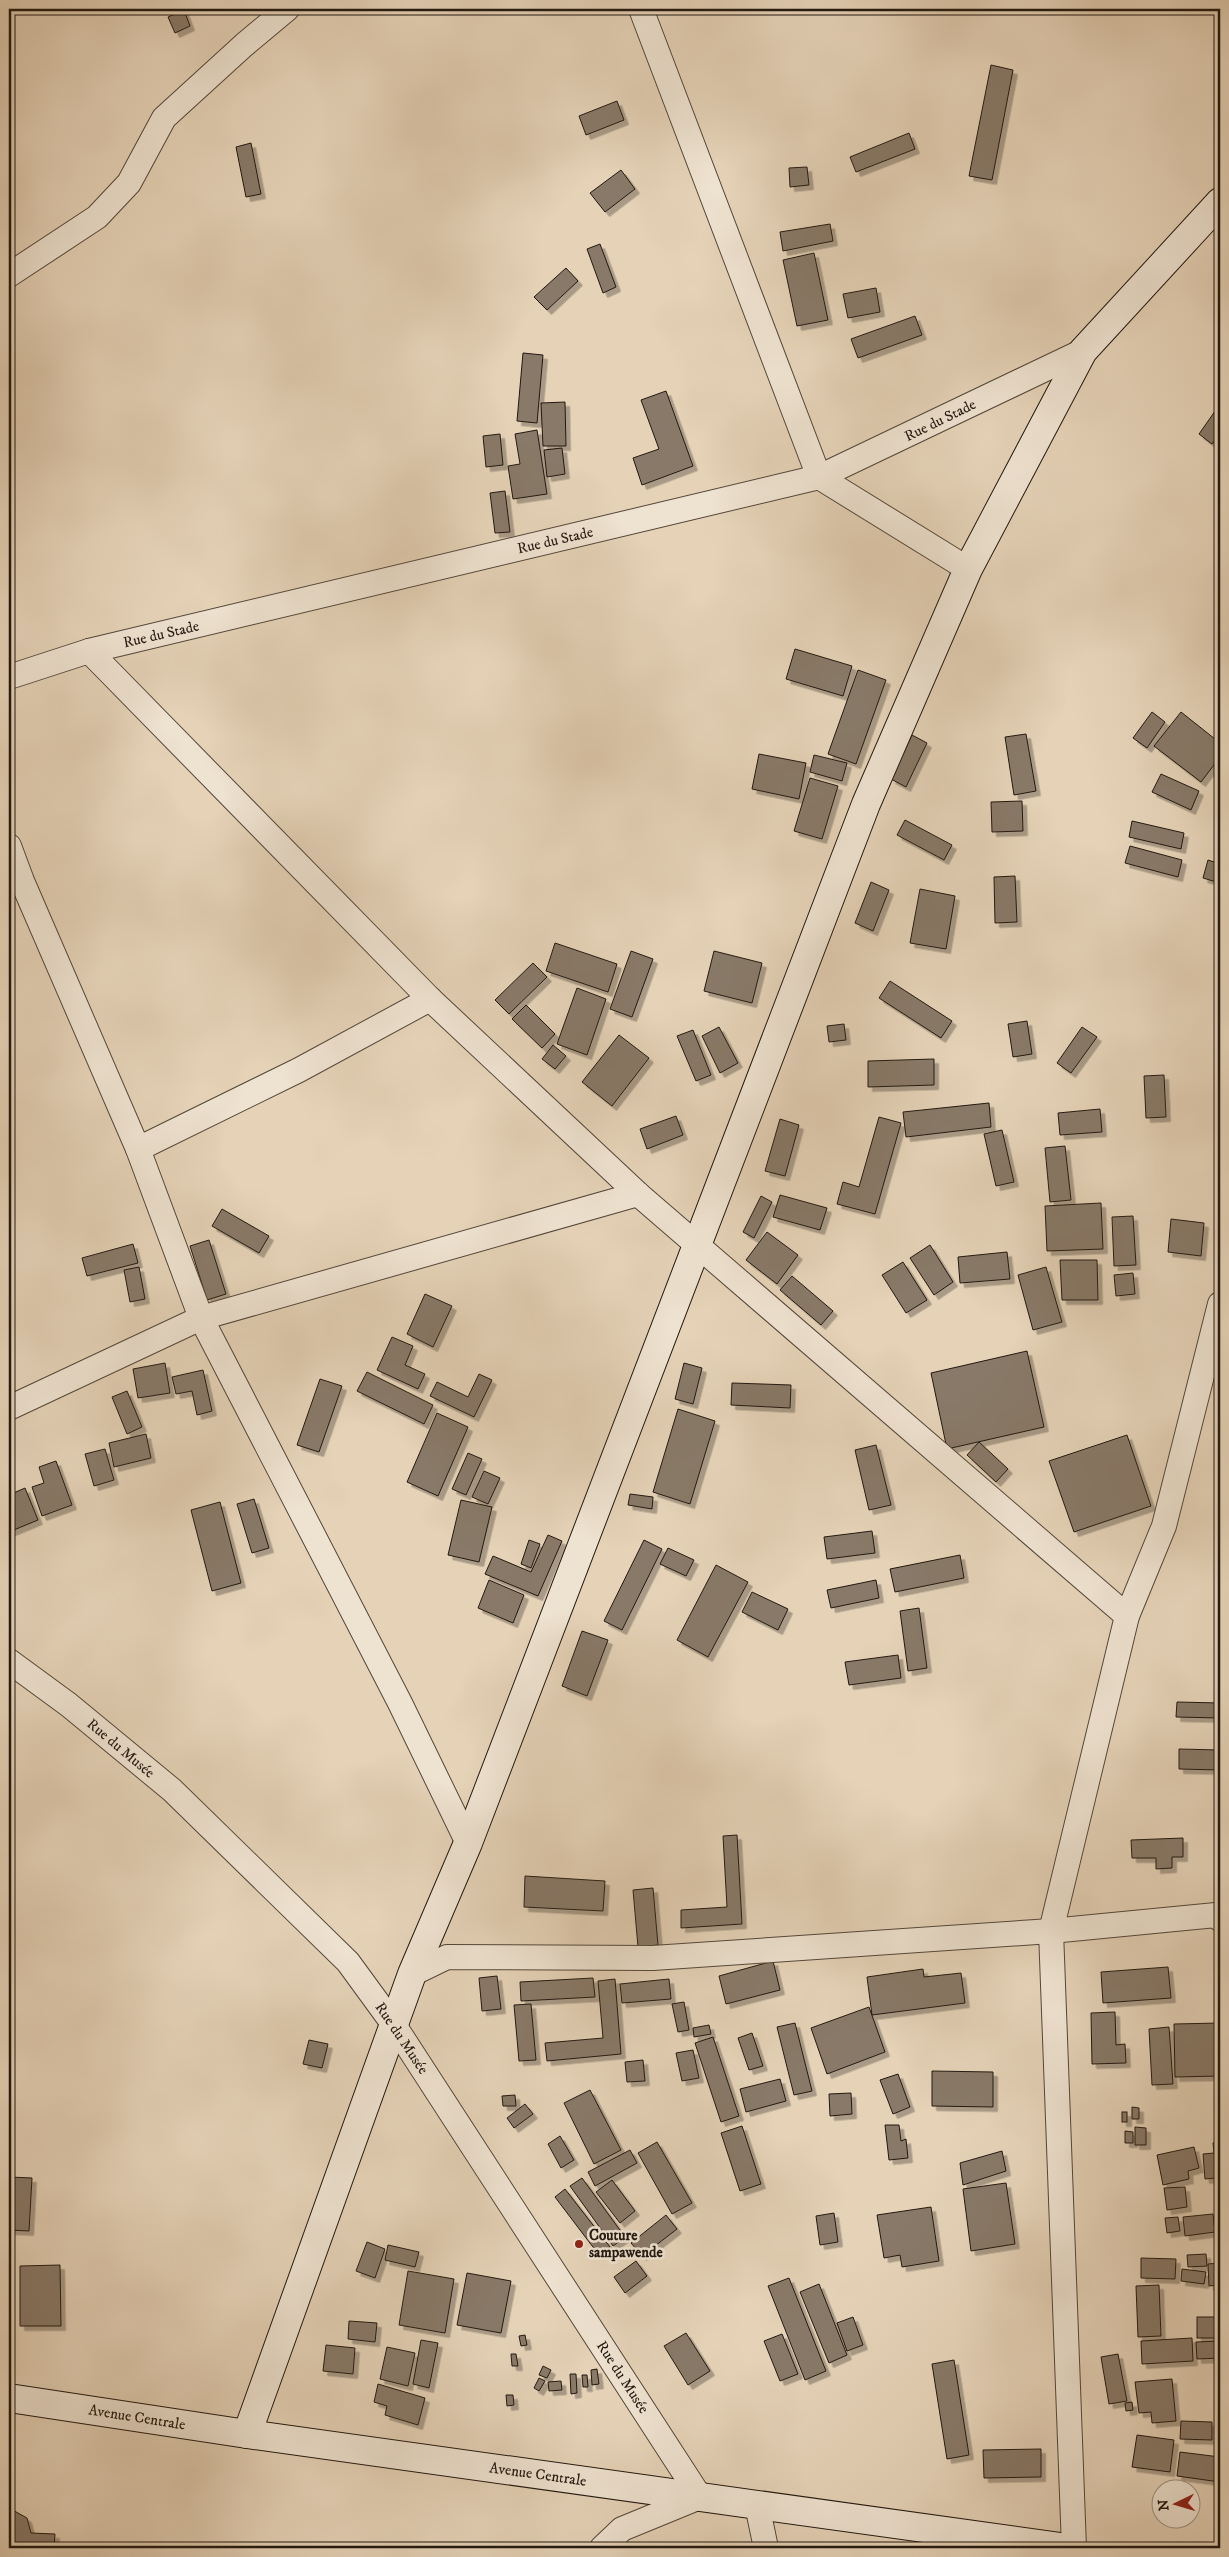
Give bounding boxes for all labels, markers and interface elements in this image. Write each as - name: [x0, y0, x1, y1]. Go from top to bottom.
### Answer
- street label: Rue du Stade: [901, 395, 979, 446]
- street label: Rue du Stade: [515, 523, 595, 558]
- street label: Rue du Stade: [121, 617, 201, 652]
- street label: Rue du Musée: [83, 1715, 158, 1782]
- street label: Rue du Musée: [371, 1999, 433, 2078]
- place label: Couture sampawende: [589, 2226, 664, 2262]
- marker: Couture sampawende: [573, 2238, 585, 2250]
- street label: Rue du Musée: [592, 2337, 653, 2417]
- street label: Avenue Centrale: [87, 2400, 187, 2435]
- street label: Avenue Centrale: [488, 2458, 588, 2491]
- north arrow: [1152, 2480, 1202, 2530]
- text: N: [1155, 2498, 1174, 2512]

